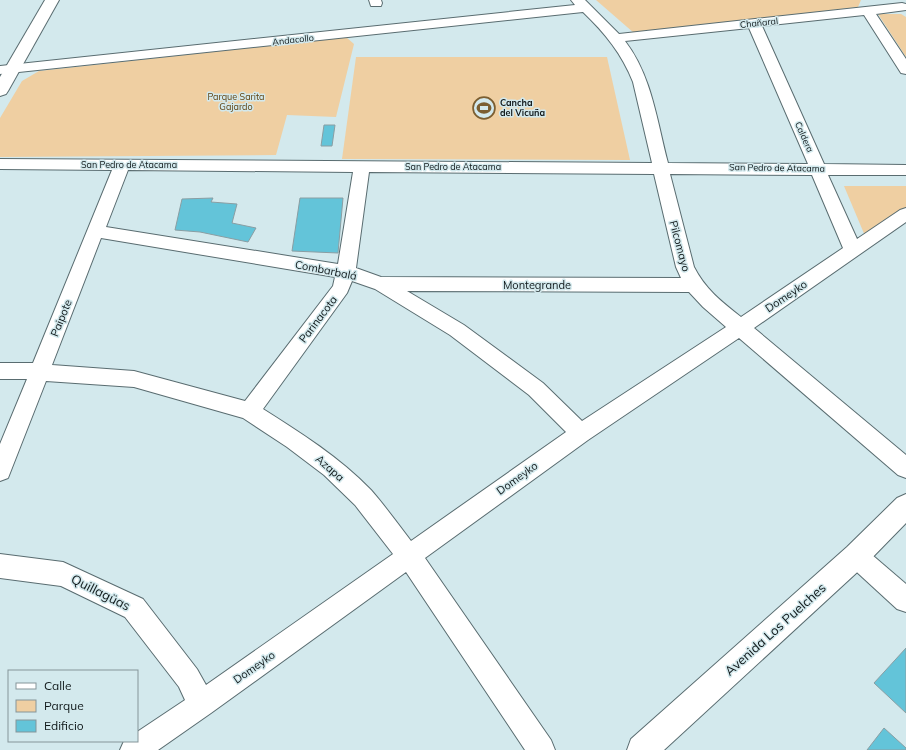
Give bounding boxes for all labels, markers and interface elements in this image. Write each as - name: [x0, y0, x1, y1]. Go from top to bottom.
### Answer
- street label: Chañaral: [739, 15, 779, 30]
- street label: Andacollo: [272, 32, 314, 47]
- park label: Parque Sarita Gajardo: [207, 91, 265, 112]
- sports icon: Cancha del Vicuña: [471, 95, 497, 121]
- place label: Cancha del Vicuña: [500, 97, 545, 118]
- street label: Caldera: [793, 120, 816, 154]
- street label: San Pedro de Atacama: [81, 159, 177, 170]
- street label: San Pedro de Atacama: [405, 161, 501, 172]
- street label: San Pedro de Atacama: [729, 161, 825, 174]
- street label: Pilcomayo: [666, 219, 694, 273]
- street label: Combarbalá: [294, 257, 358, 283]
- street label: Domeyko: [762, 277, 810, 315]
- street label: Montegrande: [503, 278, 571, 292]
- street label: Parinacota: [296, 293, 340, 345]
- street label: Paipote: [47, 297, 75, 339]
- street label: Azapa: [313, 452, 347, 484]
- street label: Domeyko: [494, 458, 540, 498]
- street label: Quillagüas: [69, 570, 133, 614]
- street label: Avenida Los Puelches: [721, 579, 829, 679]
- street label: Domeyko: [230, 648, 278, 686]
- legend: [8, 670, 138, 742]
- text: Calle: [44, 678, 71, 693]
- text: Parque: [44, 698, 84, 713]
- text: Edificio: [44, 718, 84, 733]

